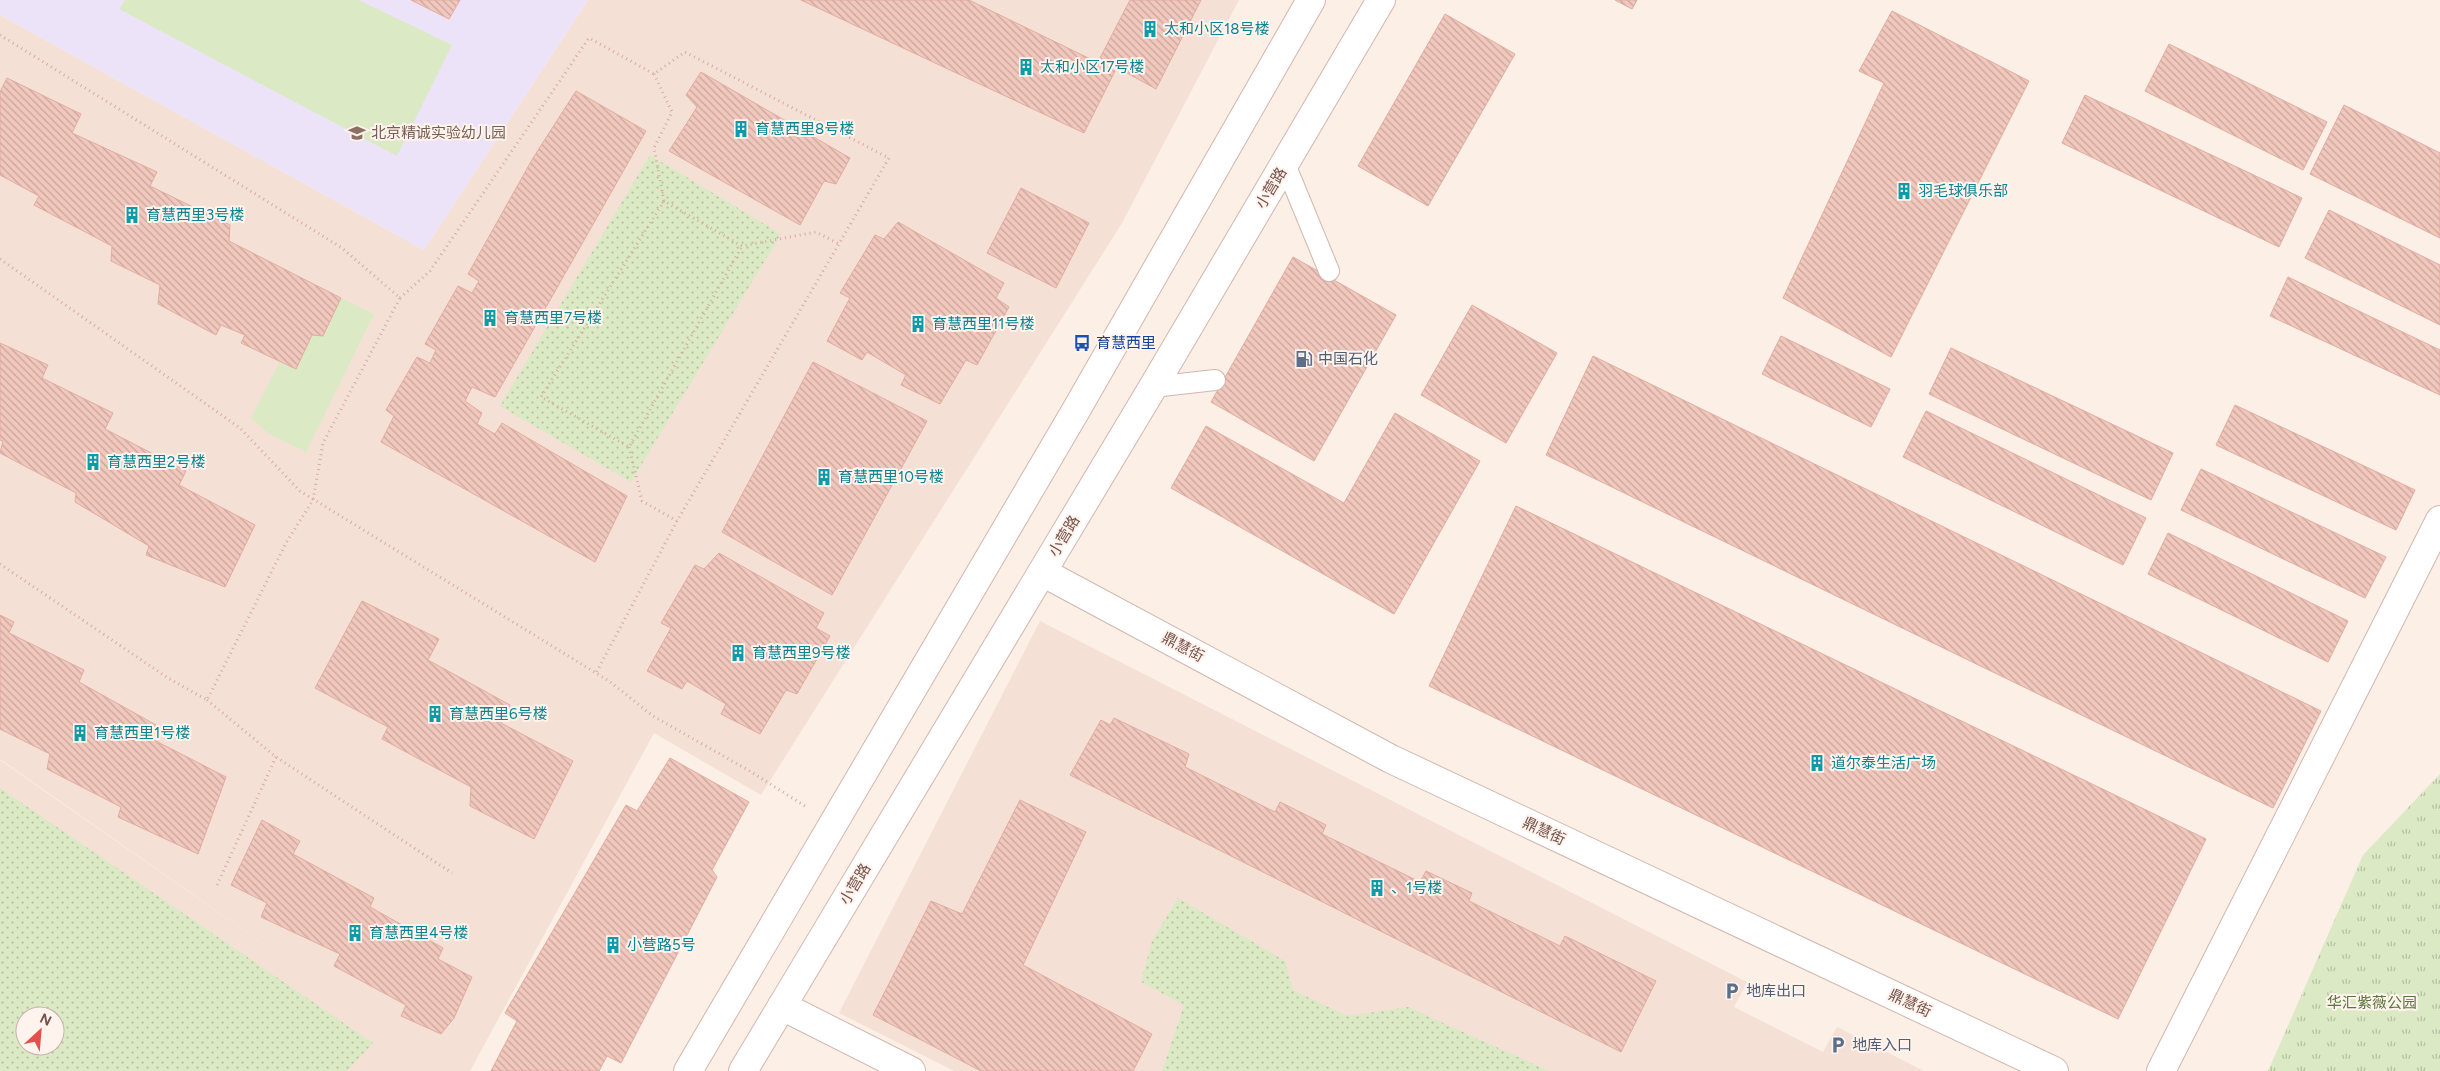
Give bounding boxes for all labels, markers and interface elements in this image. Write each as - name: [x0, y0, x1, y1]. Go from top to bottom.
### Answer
- building icon: 太和小区18号楼: [1140, 19, 1160, 39]
- place label: 太和小区18号楼: [1164, 20, 1269, 38]
- building icon: 太和小区17号楼: [1016, 57, 1036, 77]
- place label: 太和小区17号楼: [1040, 58, 1144, 76]
- building icon: 育慧西里8号楼: [731, 119, 751, 139]
- place label: 育慧西里8号楼: [755, 120, 854, 138]
- school or university icon: 北京精诚实验幼儿园: [347, 123, 367, 143]
- place label: 北京精诚实验幼儿园: [371, 124, 506, 142]
- street label: 小营路: [1252, 164, 1290, 212]
- building icon: 羽毛球俱乐部: [1894, 181, 1914, 201]
- place label: 羽毛球俱乐部: [1918, 182, 2008, 200]
- building icon: 育慧西里3号楼: [122, 205, 142, 225]
- place label: 育慧西里3号楼: [146, 206, 244, 224]
- building icon: 育慧西里7号楼: [480, 308, 500, 328]
- place label: 育慧西里7号楼: [504, 309, 602, 327]
- building icon: 育慧西里11号楼: [908, 314, 928, 334]
- place label: 育慧西里11号楼: [932, 315, 1034, 333]
- bus stop icon: 育慧西里: [1072, 333, 1092, 353]
- place label: 育慧西里: [1096, 334, 1156, 352]
- fuel station icon: 中国石化: [1294, 349, 1314, 369]
- place label: 中国石化: [1318, 350, 1378, 368]
- building icon: 育慧西里2号楼: [83, 452, 103, 472]
- place label: 育慧西里2号楼: [107, 453, 205, 471]
- building icon: 育慧西里10号楼: [814, 467, 834, 487]
- place label: 育慧西里10号楼: [838, 468, 944, 486]
- street label: 小营路: [1045, 512, 1083, 560]
- street label: 鼎慧街: [1159, 628, 1207, 666]
- building icon: 育慧西里9号楼: [728, 643, 748, 663]
- place label: 育慧西里9号楼: [752, 644, 851, 662]
- building icon: 育慧西里6号楼: [425, 704, 445, 724]
- place label: 育慧西里6号楼: [449, 705, 548, 723]
- building icon: 育慧西里1号楼: [70, 723, 90, 743]
- place label: 育慧西里1号楼: [94, 724, 190, 742]
- building icon: 道尔泰生活广场: [1807, 753, 1827, 773]
- place label: 道尔泰生活广场: [1831, 754, 1936, 772]
- street label: 鼎慧街: [1520, 813, 1568, 849]
- street label: 小营路: [836, 860, 874, 908]
- building icon: 、1号楼: [1367, 878, 1387, 898]
- place label: 、1号楼: [1391, 879, 1442, 897]
- building icon: 育慧西里4号楼: [345, 923, 365, 943]
- place label: 育慧西里4号楼: [369, 924, 468, 942]
- building icon: 小营路5号: [603, 935, 623, 955]
- place label: 小营路5号: [627, 936, 696, 954]
- parking icon: 地库出口: [1722, 981, 1742, 1001]
- place label: 地库出口: [1746, 982, 1806, 1000]
- street label: 鼎慧街: [1886, 985, 1934, 1021]
- park label: 华汇紫薇公园: [2327, 994, 2417, 1012]
- north arrow: [15, 1006, 65, 1056]
- text: N: [37, 1010, 54, 1030]
- parking icon: 地库入口: [1828, 1035, 1848, 1055]
- place label: 地库入口: [1852, 1036, 1912, 1054]

